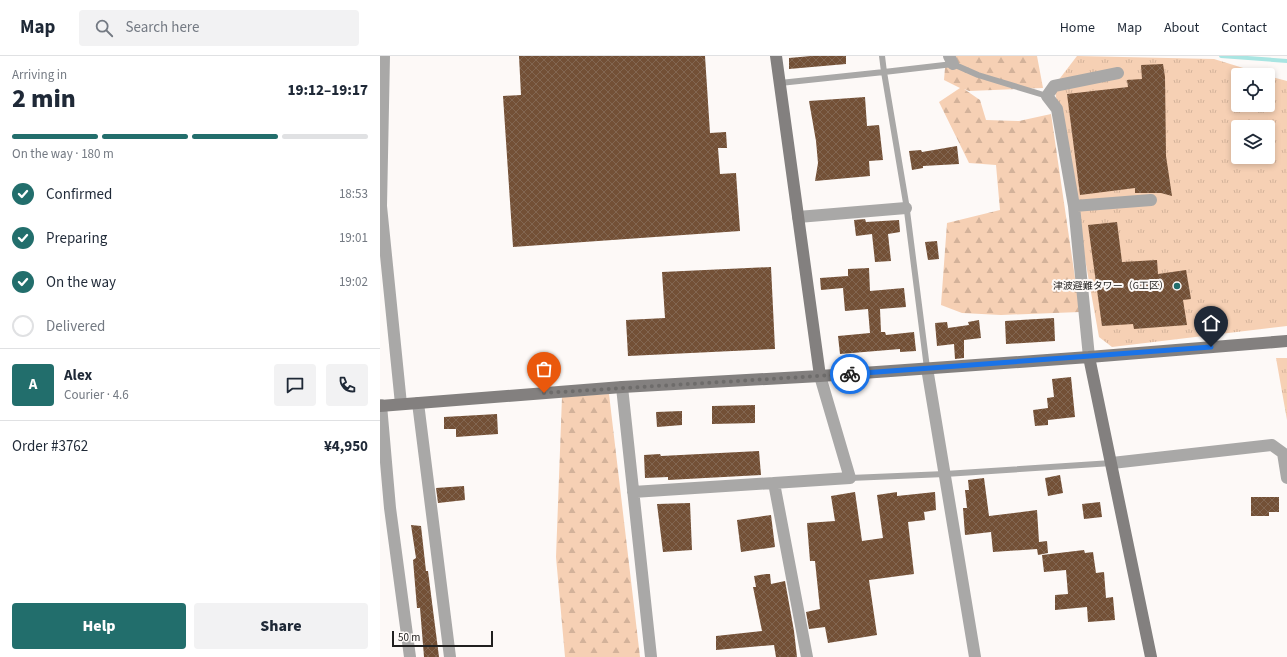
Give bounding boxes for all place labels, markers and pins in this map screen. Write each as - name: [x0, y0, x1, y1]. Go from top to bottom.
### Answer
- place label: 津波避難タワー（G工区）: [1053, 279, 1169, 293]
- marker: 津波避難タワー（G工区）: [1172, 281, 1182, 291]
- pin: [1194, 306, 1228, 347]
- pin: [527, 352, 561, 393]

